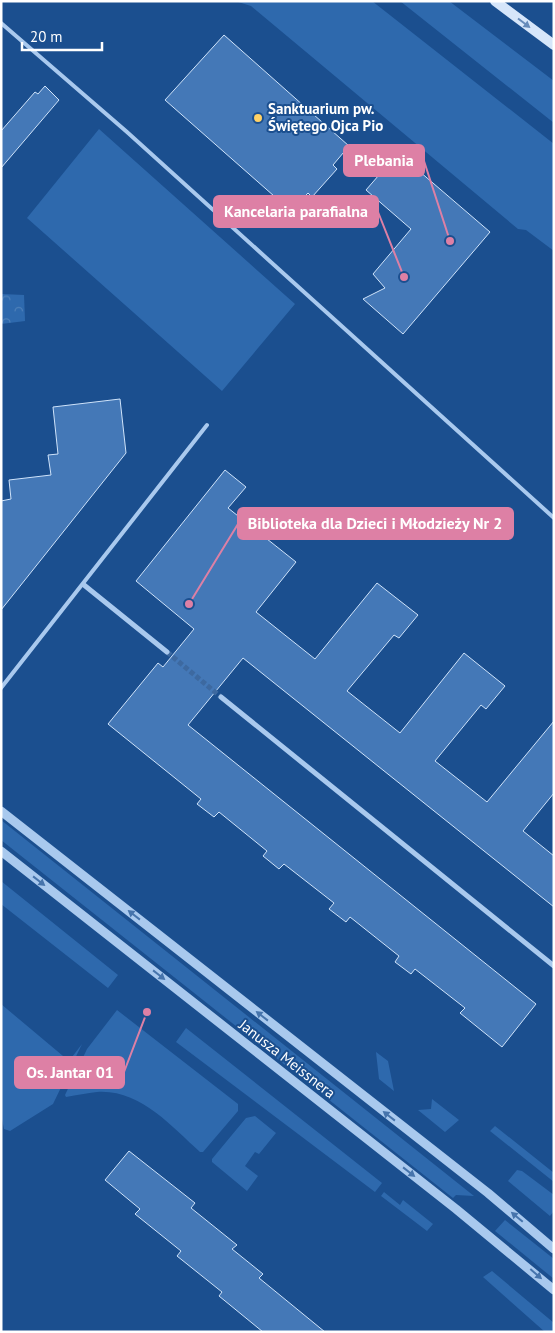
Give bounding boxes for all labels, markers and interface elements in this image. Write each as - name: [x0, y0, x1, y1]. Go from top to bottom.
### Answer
- one-way arrow: [517, 18, 530, 29]
- scale bar: [22, 20, 102, 52]
- text: 20 m: [30, 27, 63, 46]
- place label: Sanktuarium pw. Świętego Ojca Pio: [268, 99, 383, 135]
- marker: Sanktuarium pw. Świętego Ojca Pio: [252, 112, 264, 124]
- callout: Plebania: [344, 145, 424, 176]
- text: Plebania: [354, 150, 414, 170]
- callout: Kancelaria parafialna: [214, 196, 378, 227]
- text: Kancelaria parafialna: [224, 201, 368, 221]
- callout: Biblioteka dla Dzieci i Młodzieży Nr 2: [238, 508, 513, 539]
- text: Biblioteka dla Dzieci i Młodzieży Nr 2: [248, 513, 502, 533]
- one-way arrow: [33, 876, 46, 886]
- one-way arrow: [128, 910, 141, 921]
- one-way arrow: [152, 970, 165, 981]
- one-way arrow: [256, 1010, 269, 1021]
- street label: Janusza Meissnera: [235, 1014, 339, 1102]
- callout: Os. Jantar 01: [15, 1057, 124, 1088]
- text: Os. Jantar 01: [26, 1062, 114, 1082]
- one-way arrow: [383, 1111, 396, 1122]
- one-way arrow: [402, 1167, 415, 1178]
- one-way arrow: [510, 1212, 523, 1223]
- one-way arrow: [529, 1268, 541, 1280]

